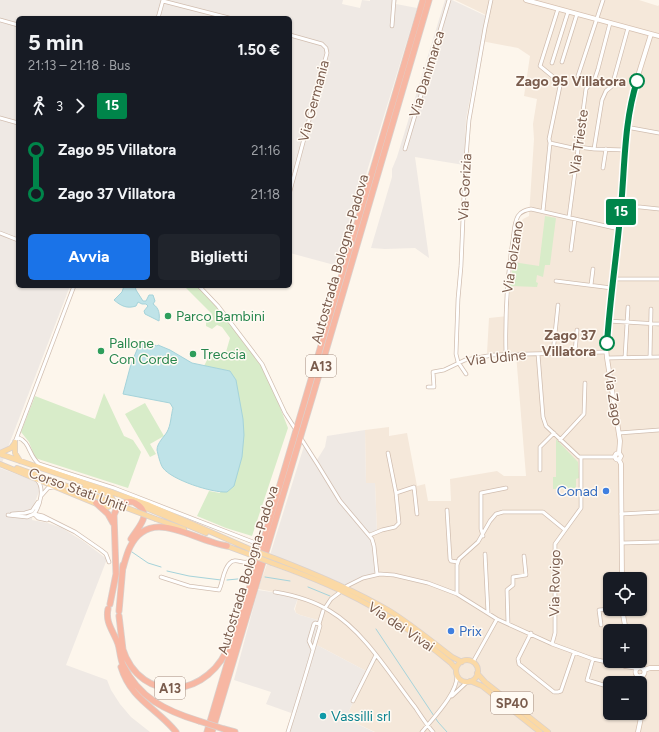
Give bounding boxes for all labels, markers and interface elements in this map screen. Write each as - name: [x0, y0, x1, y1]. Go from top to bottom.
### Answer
- text: 5 min: [28, 29, 83, 56]
- street label: Via Danimarca: [406, 29, 448, 119]
- text: 1.50 €: [238, 41, 280, 59]
- text: 21:13 – 21:18 · Bus: [28, 58, 130, 73]
- street label: Via Germania: [295, 58, 333, 144]
- place label: Zago 95 Villatora: [516, 73, 626, 90]
- marker: Zago 95 Villatora: [629, 73, 645, 89]
- icon: walk: [28, 95, 50, 117]
- icon: forward: [69, 95, 91, 117]
- text: 15: [105, 97, 119, 114]
- text: 3: [56, 99, 63, 114]
- street label: Via Trieste: [566, 108, 592, 176]
- text: Zago 95 Villatora: [58, 141, 176, 159]
- text: 21:16: [251, 143, 280, 158]
- street label: Via Gorizia: [455, 153, 475, 221]
- street label: Autostrada Bologna-Padova: [308, 172, 372, 346]
- text: Zago 37 Villatora: [58, 185, 175, 203]
- text: 21:18: [251, 187, 280, 202]
- line badge: 15: [603, 199, 639, 225]
- text: 15: [614, 203, 628, 220]
- street label: Via Bolzano: [499, 219, 527, 295]
- button: Avvia: [28, 234, 150, 280]
- button: Biglietti: [158, 234, 280, 280]
- place label: Parco Bambini: [176, 308, 265, 325]
- marker: Parco Bambini: [163, 311, 173, 321]
- place label: Zago 37 Villatora: [541, 327, 596, 360]
- place label: Pallone Con Corde: [109, 335, 178, 368]
- marker: Zago 37 Villatora: [599, 335, 615, 351]
- marker: Pallone Con Corde: [96, 346, 106, 356]
- place label: Treccia: [201, 346, 246, 363]
- street label: Via Udine: [465, 346, 527, 370]
- marker: Treccia: [188, 349, 198, 359]
- road number: A13: [306, 355, 336, 377]
- street label: Via Zago: [600, 369, 626, 427]
- street label: Corso Stati Uniti: [26, 464, 130, 516]
- place label: Conad: [557, 483, 598, 500]
- street label: Autostrada Bologna-Padova: [214, 484, 282, 656]
- marker: Conad: [601, 486, 611, 496]
- street label: Via Rovigo: [546, 549, 564, 617]
- map controls: [603, 572, 647, 720]
- button: locate: [603, 572, 647, 616]
- street label: Via dei Vivai: [365, 599, 437, 655]
- place label: Prix: [459, 623, 482, 640]
- button: +: [603, 624, 647, 668]
- marker: Prix: [446, 626, 456, 636]
- button: −: [603, 676, 647, 720]
- road number: A13: [155, 677, 185, 699]
- road number: SP40: [491, 692, 533, 714]
- place label: Vassilli srl: [331, 708, 391, 725]
- marker: Vassilli srl: [318, 711, 328, 721]

